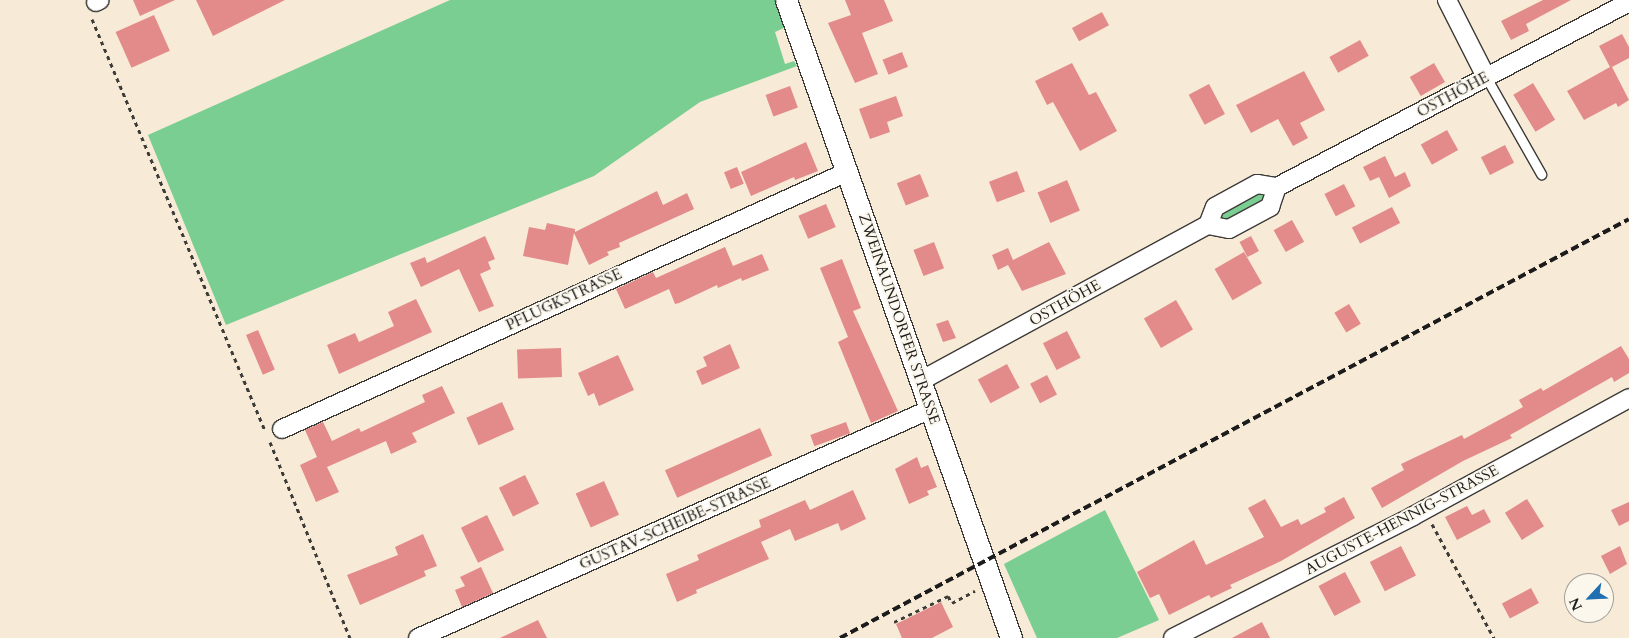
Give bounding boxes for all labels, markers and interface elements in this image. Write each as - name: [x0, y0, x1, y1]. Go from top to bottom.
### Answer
- street label: OSTHÖHE: [1414, 69, 1492, 121]
- street label: ZWEINAUNDORFER STRASSE: [854, 211, 944, 427]
- street label: PFLUGKSTRASSE: [503, 265, 625, 335]
- street label: OSTHÖHE: [1026, 276, 1104, 330]
- street label: AUGUSTE-HENNIG-STRASSE: [1302, 461, 1502, 579]
- street label: GUSTAV-SCHEIBE-STRASSE: [577, 474, 773, 574]
- north arrow: [1564, 573, 1614, 623]
- text: N: [1565, 595, 1587, 614]

